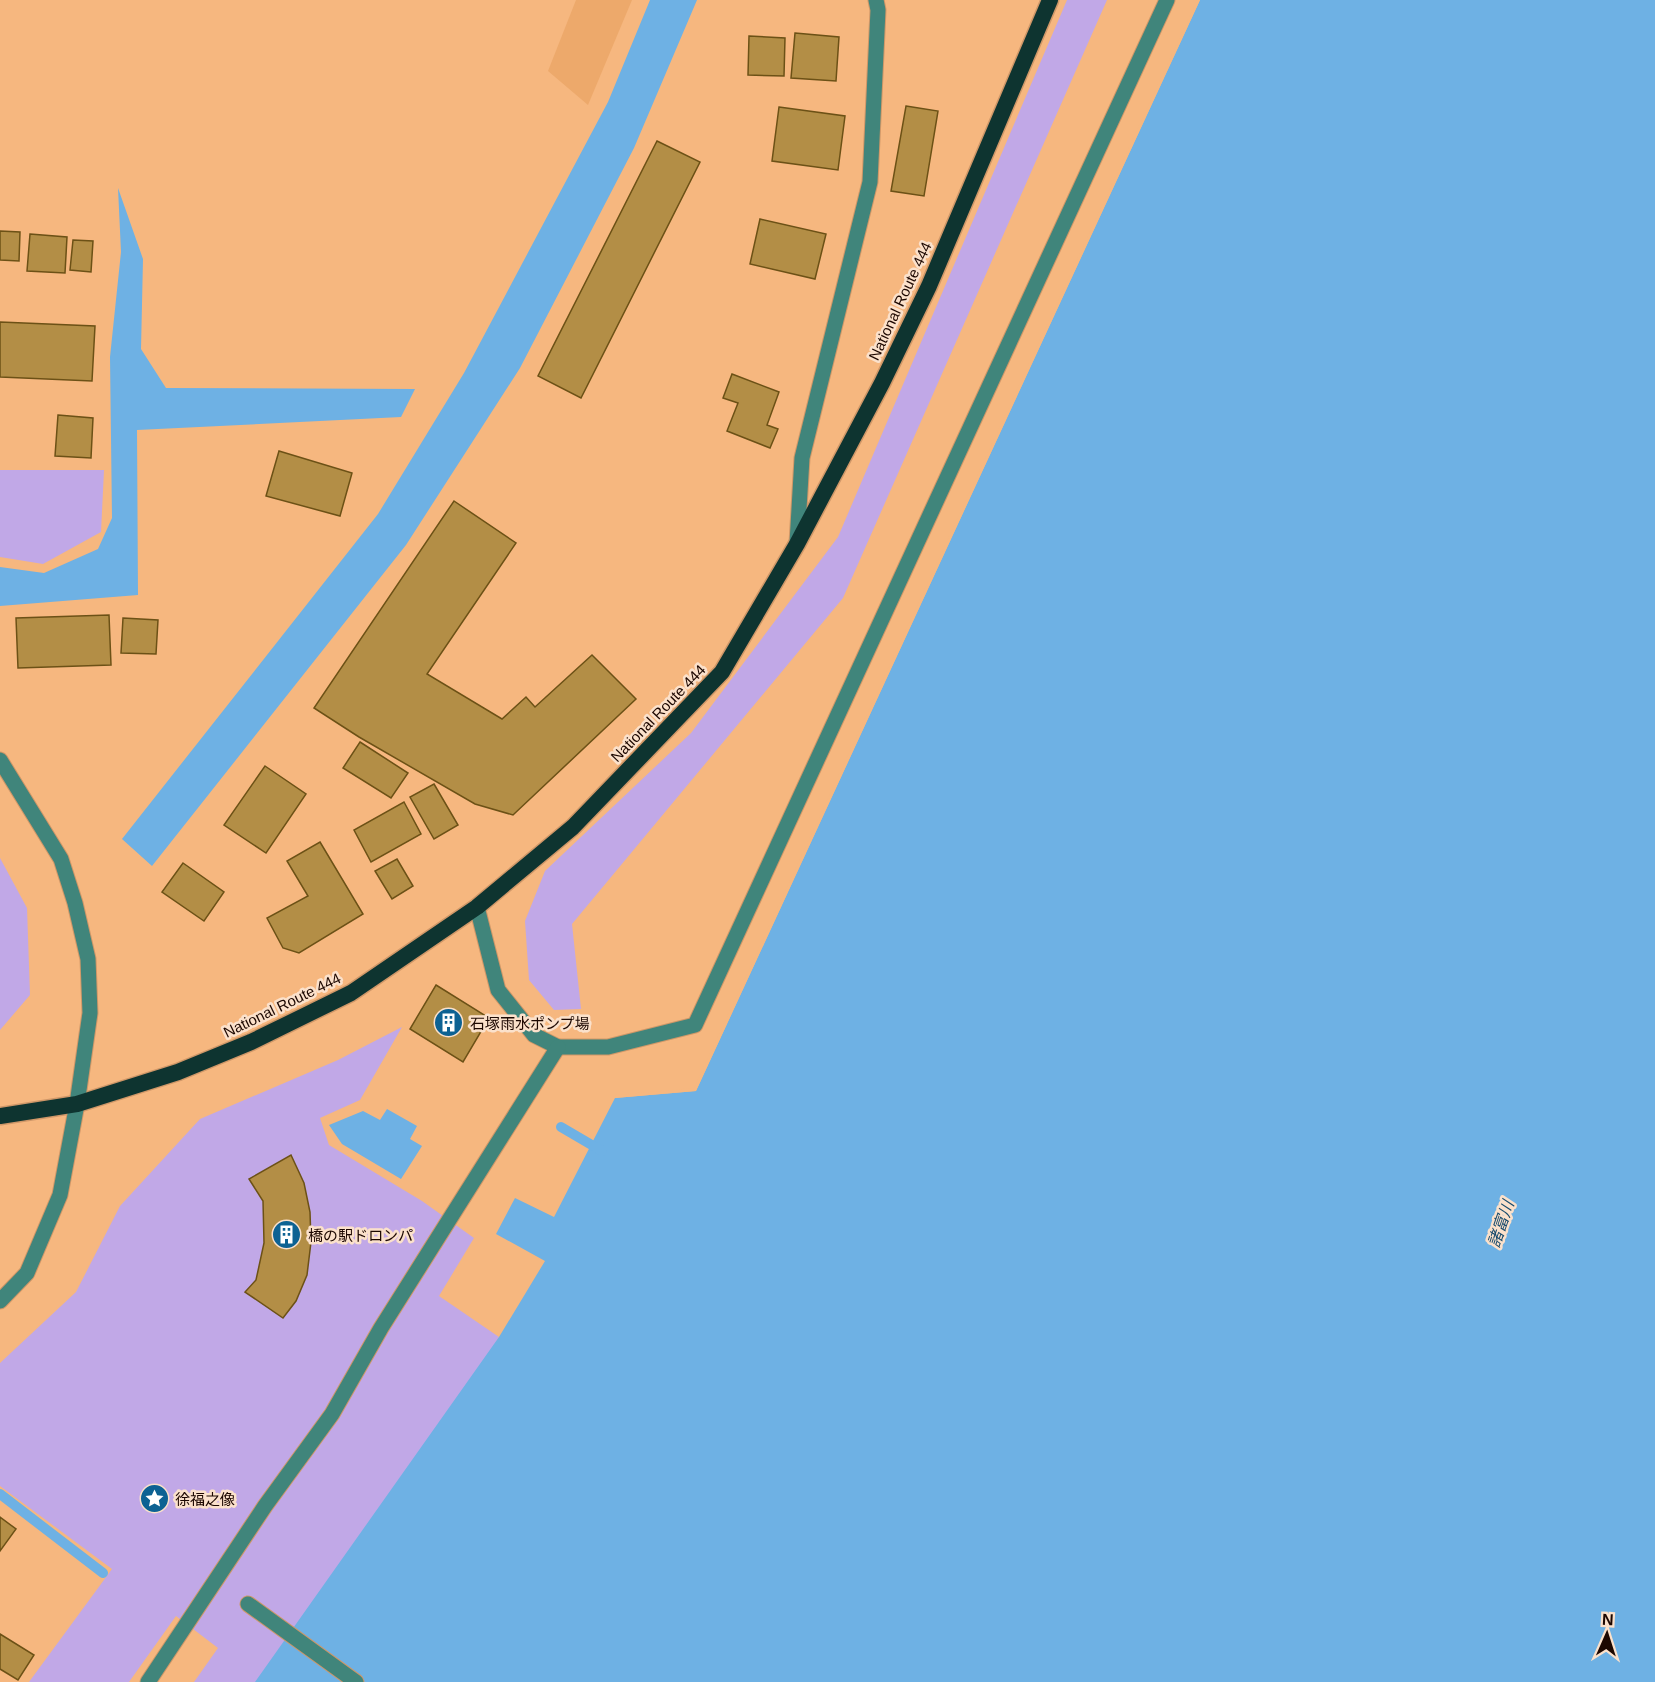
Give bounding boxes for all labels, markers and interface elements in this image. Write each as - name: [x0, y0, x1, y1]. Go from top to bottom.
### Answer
- street label: National Route 444: [865, 239, 935, 363]
- street label: National Route 444: [607, 661, 709, 765]
- street label: National Route 444: [221, 969, 343, 1041]
- building icon: 石塚雨水ポンプ場: [433, 1007, 465, 1039]
- place label: 石塚雨水ポンプ場: [470, 1015, 590, 1032]
- water label: 諸富川: [1485, 1197, 1517, 1249]
- building icon: 橋の駅ドロンパ: [271, 1219, 303, 1251]
- place label: 橋の駅ドロンパ: [308, 1227, 413, 1244]
- place icon: 徐福之像: [138, 1483, 170, 1515]
- place label: 徐福之像: [175, 1491, 235, 1508]
- north arrow: [1577, 1604, 1637, 1664]
- text: N: [1602, 1611, 1614, 1628]

